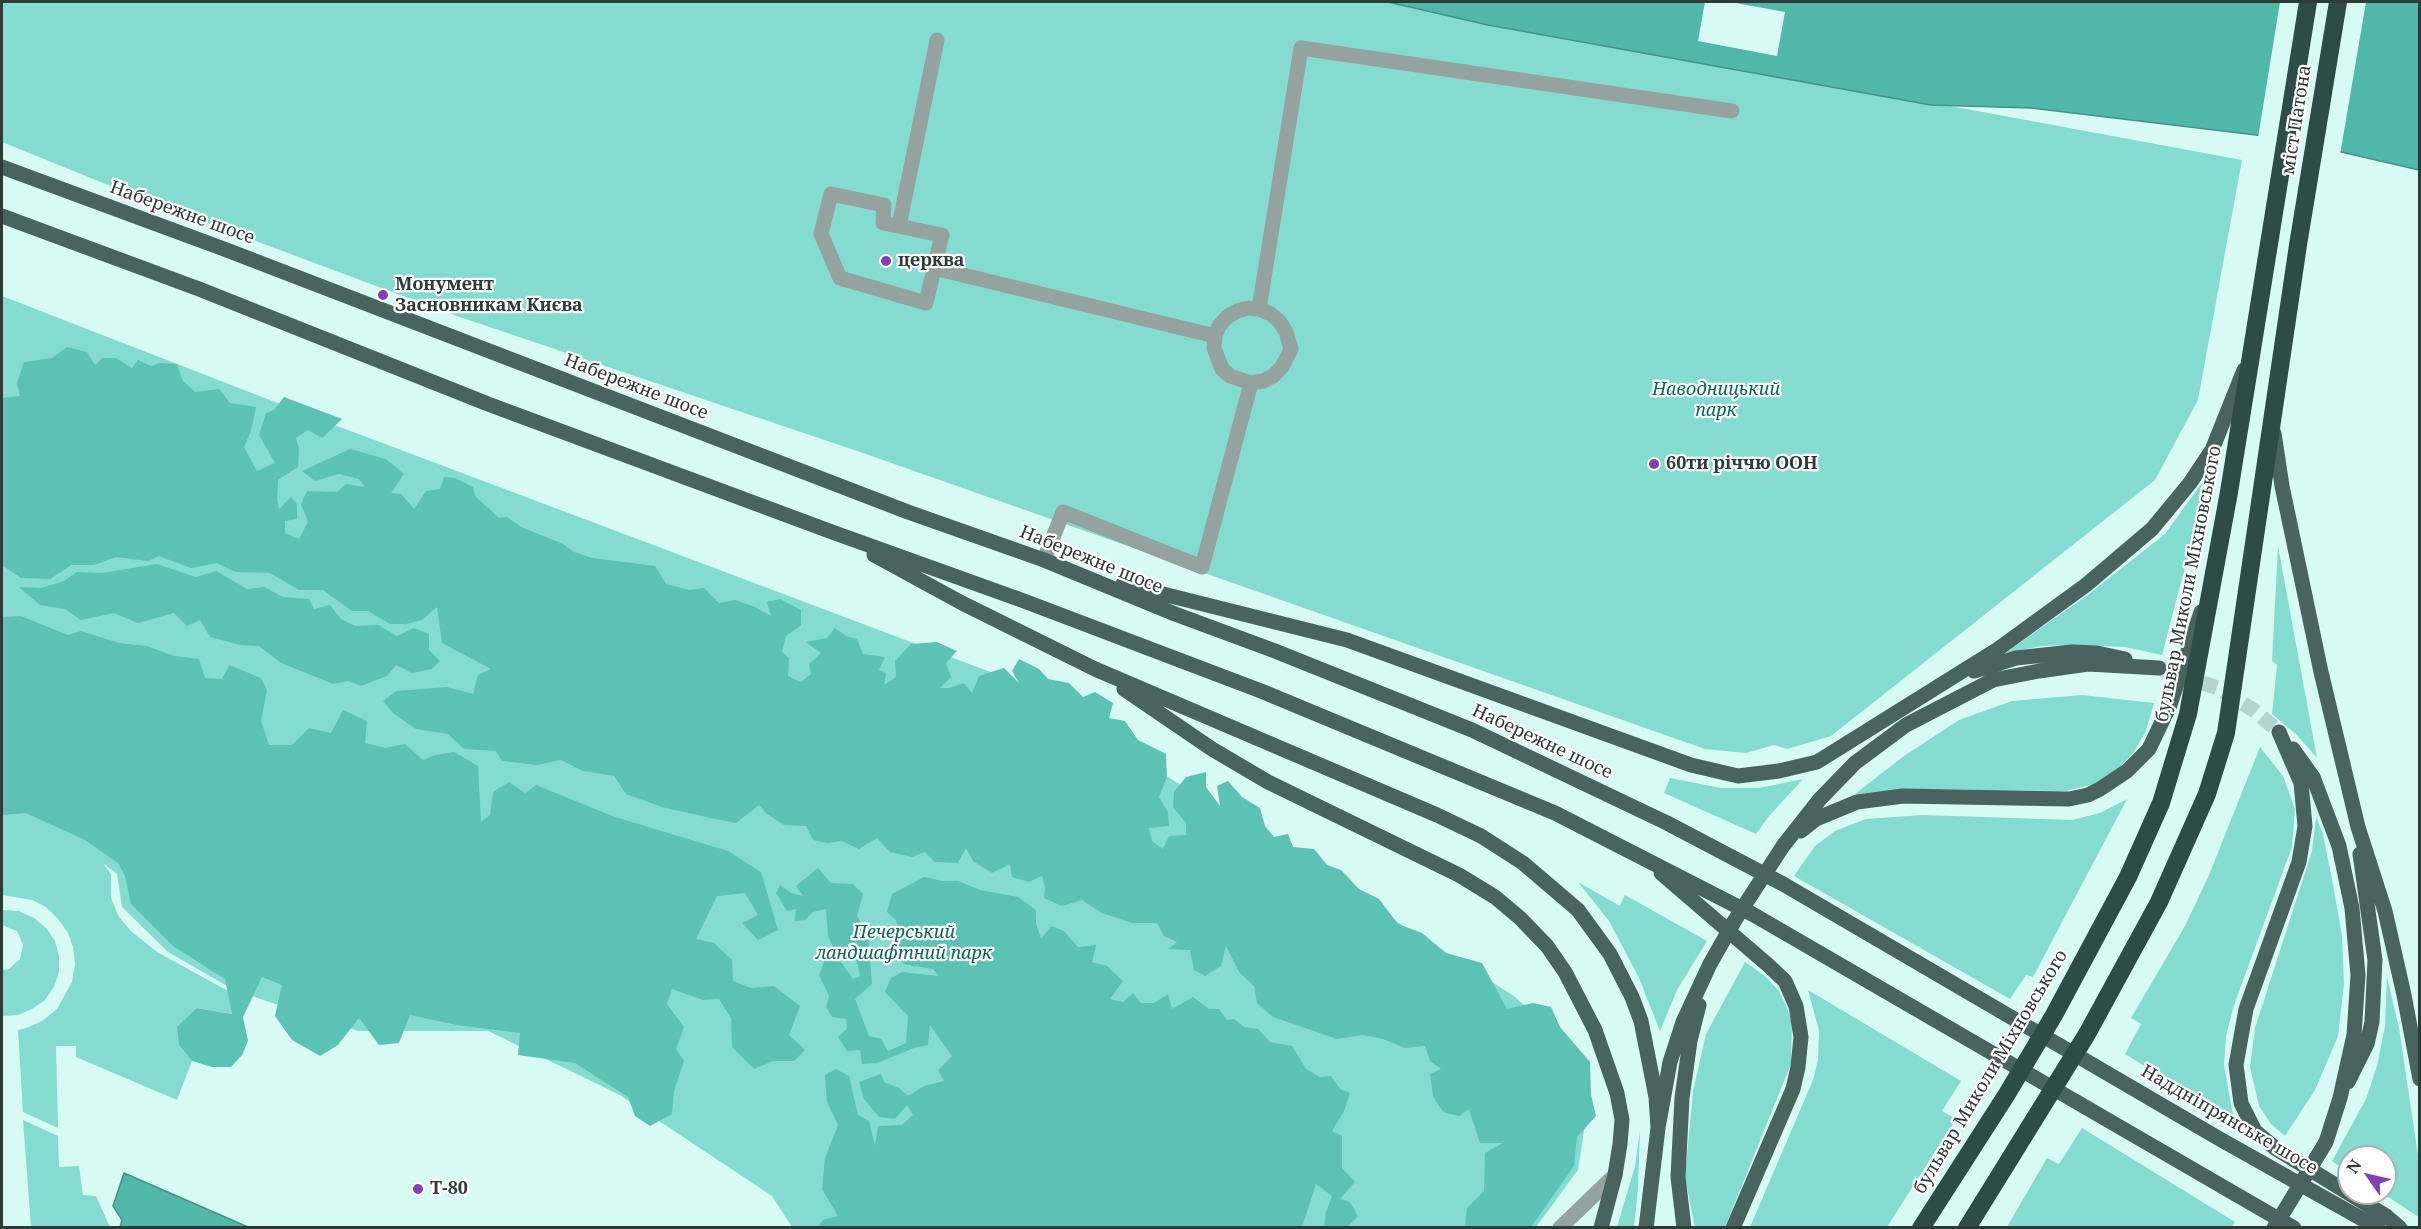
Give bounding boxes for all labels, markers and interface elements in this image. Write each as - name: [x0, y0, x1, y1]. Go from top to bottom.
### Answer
- street label: міст Патона: [2278, 64, 2316, 176]
- street label: Набережне шосе: [107, 177, 257, 249]
- place label: церква: [898, 250, 965, 272]
- marker: церква: [879, 254, 893, 268]
- place label: Монумент Засновникам Києва: [395, 274, 583, 316]
- marker: Монумент Засновникам Києва: [376, 288, 390, 302]
- street label: Набережне шосе: [561, 350, 711, 424]
- park label: Наводницький парк: [1652, 379, 1780, 422]
- street label: бульвар Миколи Міхновського: [2152, 444, 2226, 724]
- place label: 60ти річчю ООН: [1666, 453, 1818, 475]
- marker: 60ти річчю ООН: [1647, 457, 1661, 471]
- street label: Набережне шосе: [1016, 521, 1166, 599]
- street label: Набережне шосе: [1468, 700, 1616, 784]
- park label: Печерський ландшафтний парк: [816, 922, 992, 964]
- street label: бульвар Миколи Міхновського: [1909, 946, 2073, 1198]
- street label: Наддніпрянське шосе: [2137, 1061, 2321, 1179]
- north arrow: [2337, 1145, 2397, 1205]
- text: N: [2341, 1155, 2366, 1177]
- place label: Т-80: [430, 1178, 468, 1200]
- marker: Т-80: [411, 1182, 425, 1196]

